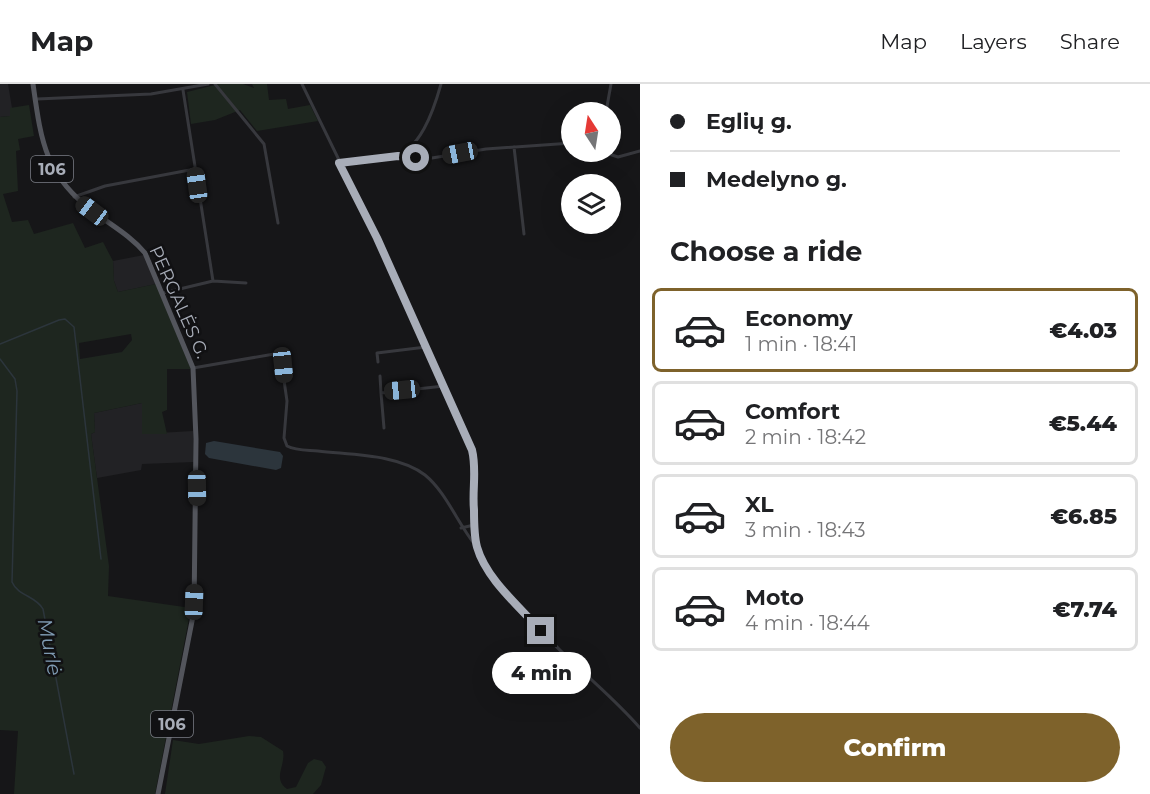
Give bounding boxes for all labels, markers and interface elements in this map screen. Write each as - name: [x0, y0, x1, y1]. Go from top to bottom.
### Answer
- text: Map: [30, 24, 93, 58]
- text: Map: [880, 29, 927, 54]
- text: Layers: [960, 29, 1027, 54]
- text: Share: [1060, 29, 1120, 54]
- north arrow: [561, 102, 621, 162]
- map controls: [561, 102, 621, 234]
- text: Eglių g.: [706, 108, 792, 135]
- car: [441, 141, 479, 165]
- route start: [402, 144, 429, 171]
- road number: 106: [31, 156, 73, 182]
- car: [186, 166, 208, 204]
- text: Medelyno g.: [706, 166, 847, 193]
- button: layers: [561, 174, 621, 234]
- car: [72, 193, 112, 229]
- text: Choose a ride: [670, 235, 862, 268]
- street label: PERGALĖS G.: [144, 242, 214, 362]
- icon: car: [673, 303, 727, 357]
- text: Economy: [745, 305, 853, 332]
- text: €4.03: [1049, 317, 1117, 344]
- text: 1 min · 18:41: [745, 332, 857, 356]
- car: [272, 346, 294, 384]
- car: [383, 379, 421, 401]
- icon: car: [673, 396, 727, 450]
- text: Comfort: [745, 398, 840, 425]
- text: €5.44: [1049, 410, 1117, 437]
- text: 2 min · 18:42: [745, 425, 866, 449]
- car: [188, 470, 206, 506]
- icon: car: [673, 489, 727, 543]
- text: XL: [745, 491, 774, 518]
- text: €6.85: [1050, 503, 1117, 530]
- text: 3 min · 18:43: [745, 518, 866, 542]
- icon: car: [673, 582, 727, 636]
- car: [184, 584, 204, 620]
- text: Moto: [745, 584, 804, 611]
- text: €7.74: [1052, 596, 1117, 623]
- text: 4 min · 18:44: [745, 611, 870, 635]
- water label: Murlė: [33, 616, 67, 678]
- route end: [527, 617, 554, 644]
- callout: 4 min: [492, 652, 590, 694]
- text: 4 min: [511, 661, 572, 685]
- road number: 106: [151, 711, 193, 737]
- button: Confirm: [670, 713, 1120, 782]

